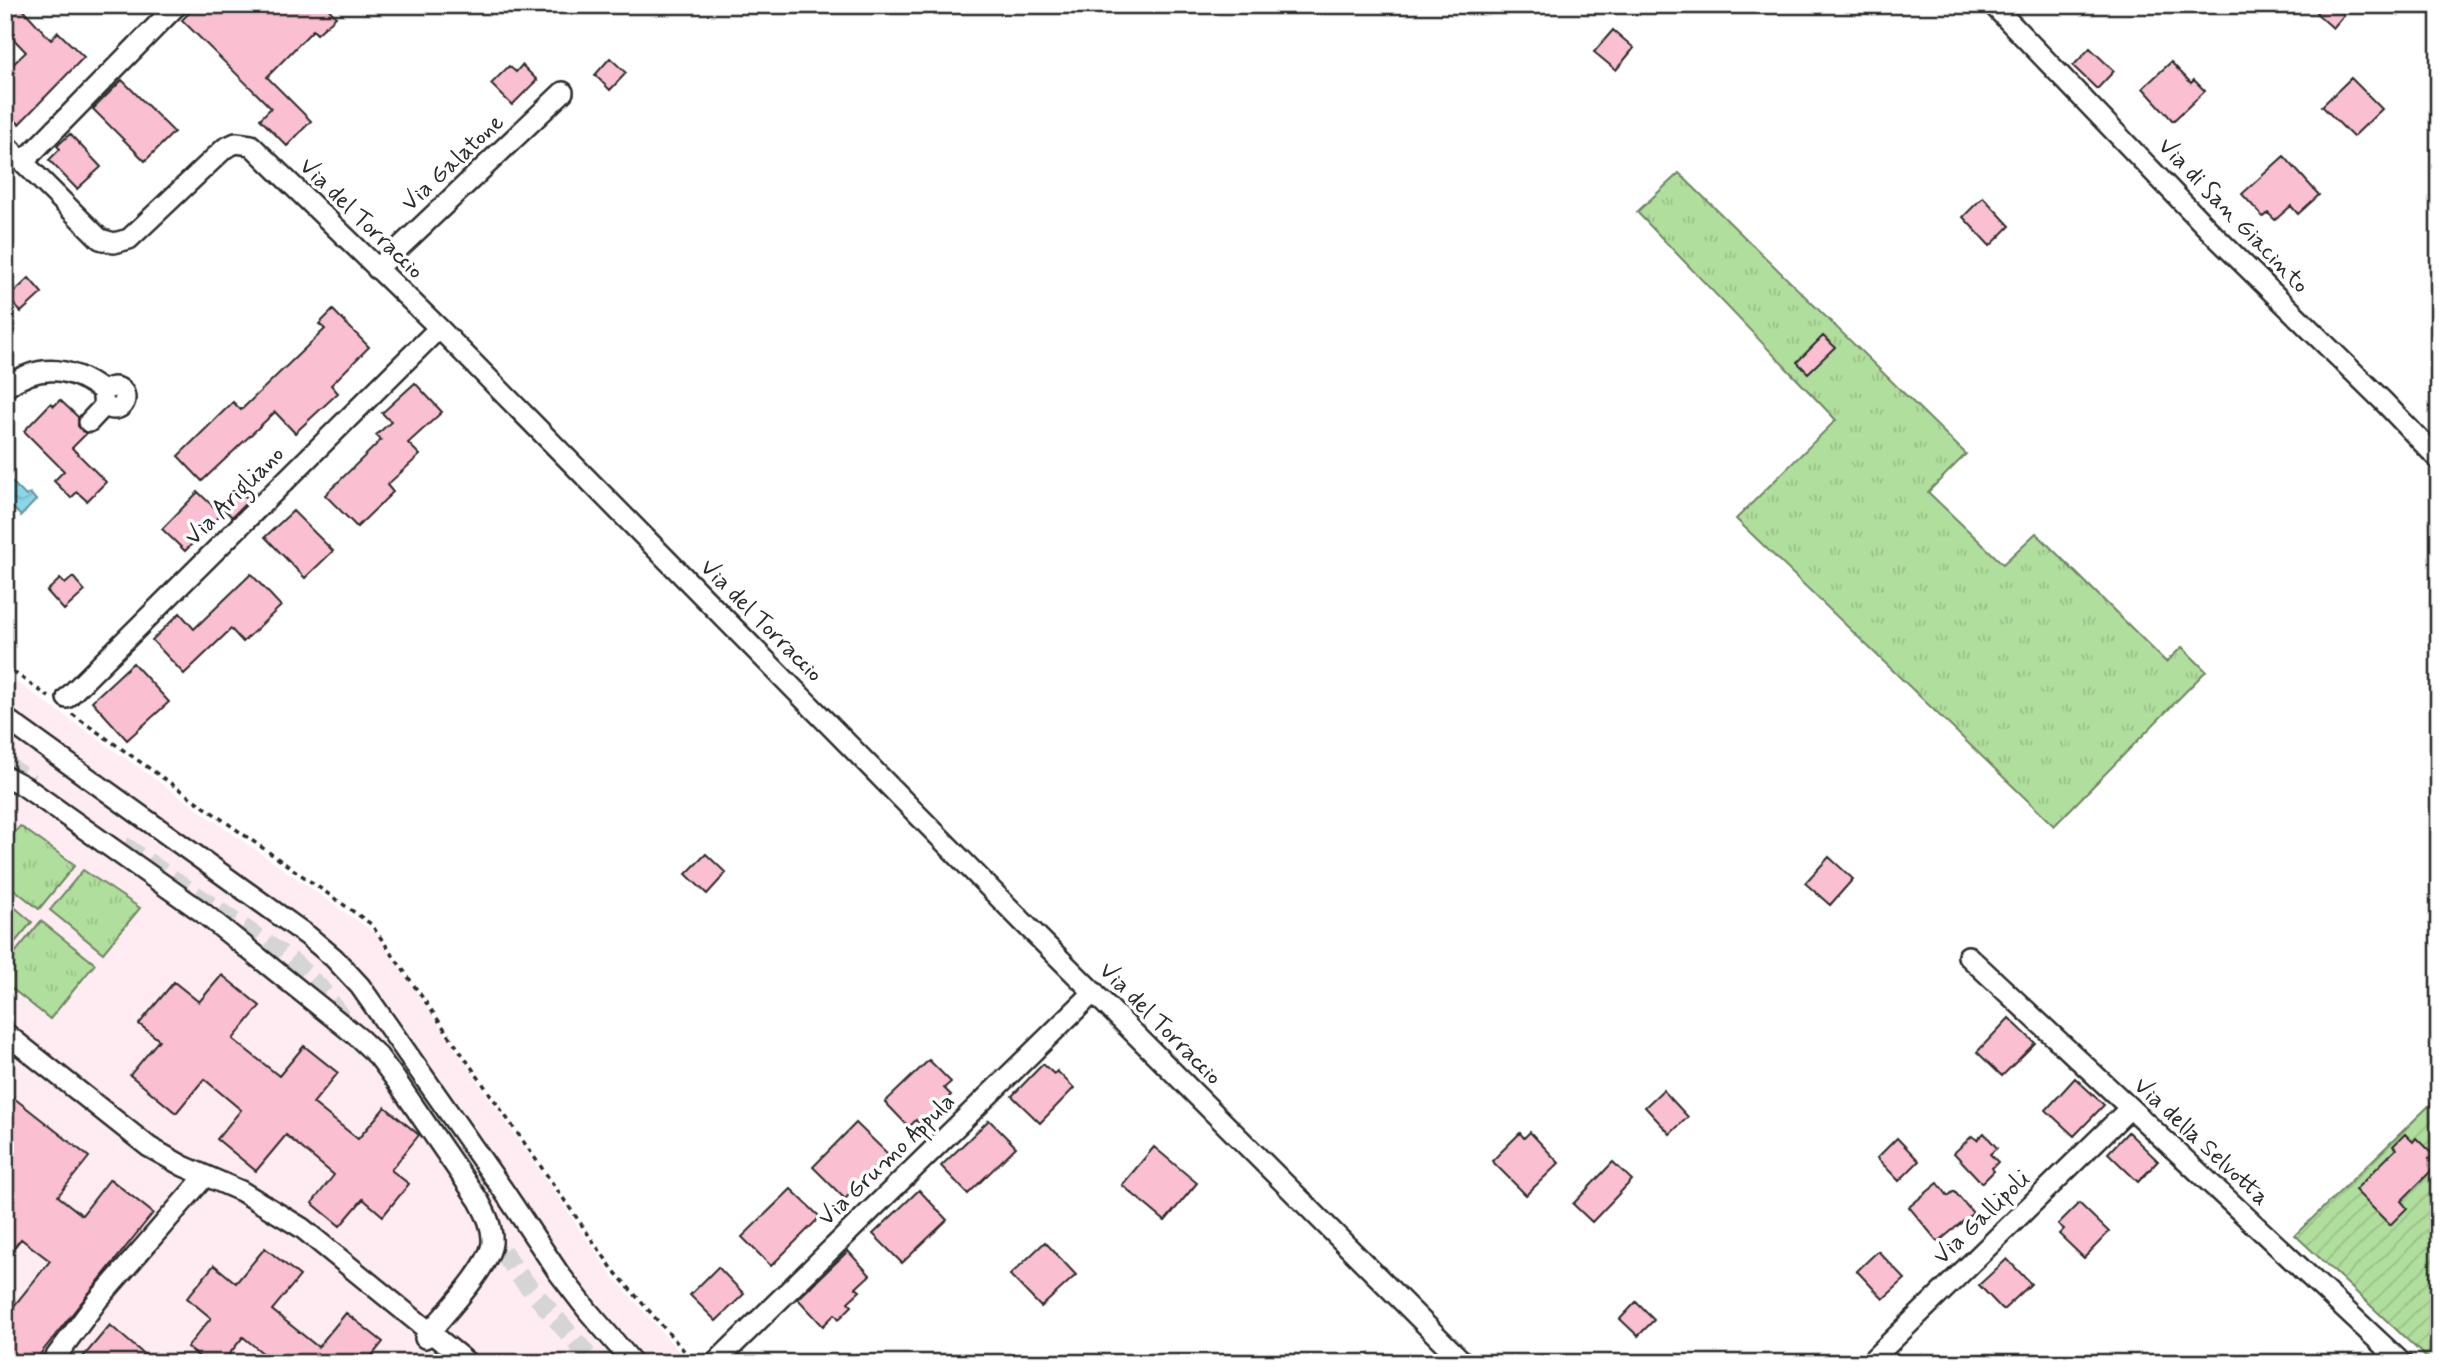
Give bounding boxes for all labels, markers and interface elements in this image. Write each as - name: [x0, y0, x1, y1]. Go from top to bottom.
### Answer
- street label: Via Galatone: [395, 107, 511, 219]
- street label: Via di San Giacinto: [2151, 131, 2315, 301]
- street label: Via del Torraccio: [292, 152, 430, 286]
- street label: Via Arigliano: [178, 439, 294, 555]
- street label: Via del Torraccio: [693, 553, 829, 689]
- street label: Via del Torraccio: [1092, 956, 1228, 1092]
- street label: Via della Selvotta: [2126, 1071, 2276, 1213]
- street label: Via Grumo Appula: [812, 1087, 964, 1235]
- street label: Via Gallipoli: [1927, 1164, 2037, 1272]

